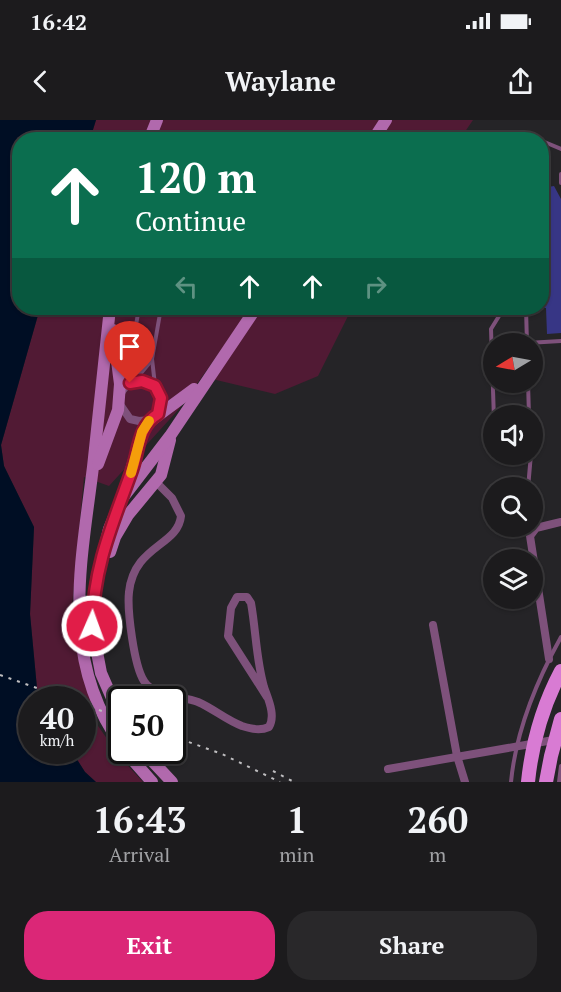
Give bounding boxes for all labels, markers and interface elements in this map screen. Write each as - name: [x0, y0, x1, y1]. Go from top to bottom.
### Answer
- text: 16:42: [30, 7, 87, 36]
- text: Waylane: [225, 63, 336, 99]
- icon: back: [24, 65, 57, 98]
- icon: share: [504, 65, 537, 98]
- text: 120 m: [135, 149, 256, 205]
- icon: ahead: [36, 156, 114, 234]
- text: Continue: [135, 203, 246, 239]
- icon: left: [170, 270, 203, 303]
- icon: ahead: [233, 270, 266, 303]
- icon: ahead: [296, 270, 329, 303]
- icon: right: [359, 270, 392, 303]
- pin: [104, 321, 155, 383]
- icon: arrive: [113, 330, 146, 363]
- north arrow: [483, 333, 543, 393]
- map controls: [483, 333, 543, 609]
- button: sound: [483, 405, 543, 465]
- button: search: [483, 477, 543, 537]
- button: layers: [483, 549, 543, 609]
- position arrow: [60, 594, 124, 658]
- speed limit sign: 50: [108, 686, 186, 764]
- text: 40: [40, 698, 74, 738]
- text: km/h: [40, 730, 74, 750]
- text: 16:43: [93, 796, 186, 843]
- text: 1: [287, 796, 307, 843]
- text: 260: [407, 796, 468, 843]
- text: Arrival: [109, 841, 170, 868]
- text: min: [279, 841, 314, 868]
- text: m: [429, 841, 446, 868]
- button: Exit: [24, 911, 275, 980]
- button: Share: [287, 911, 537, 980]

